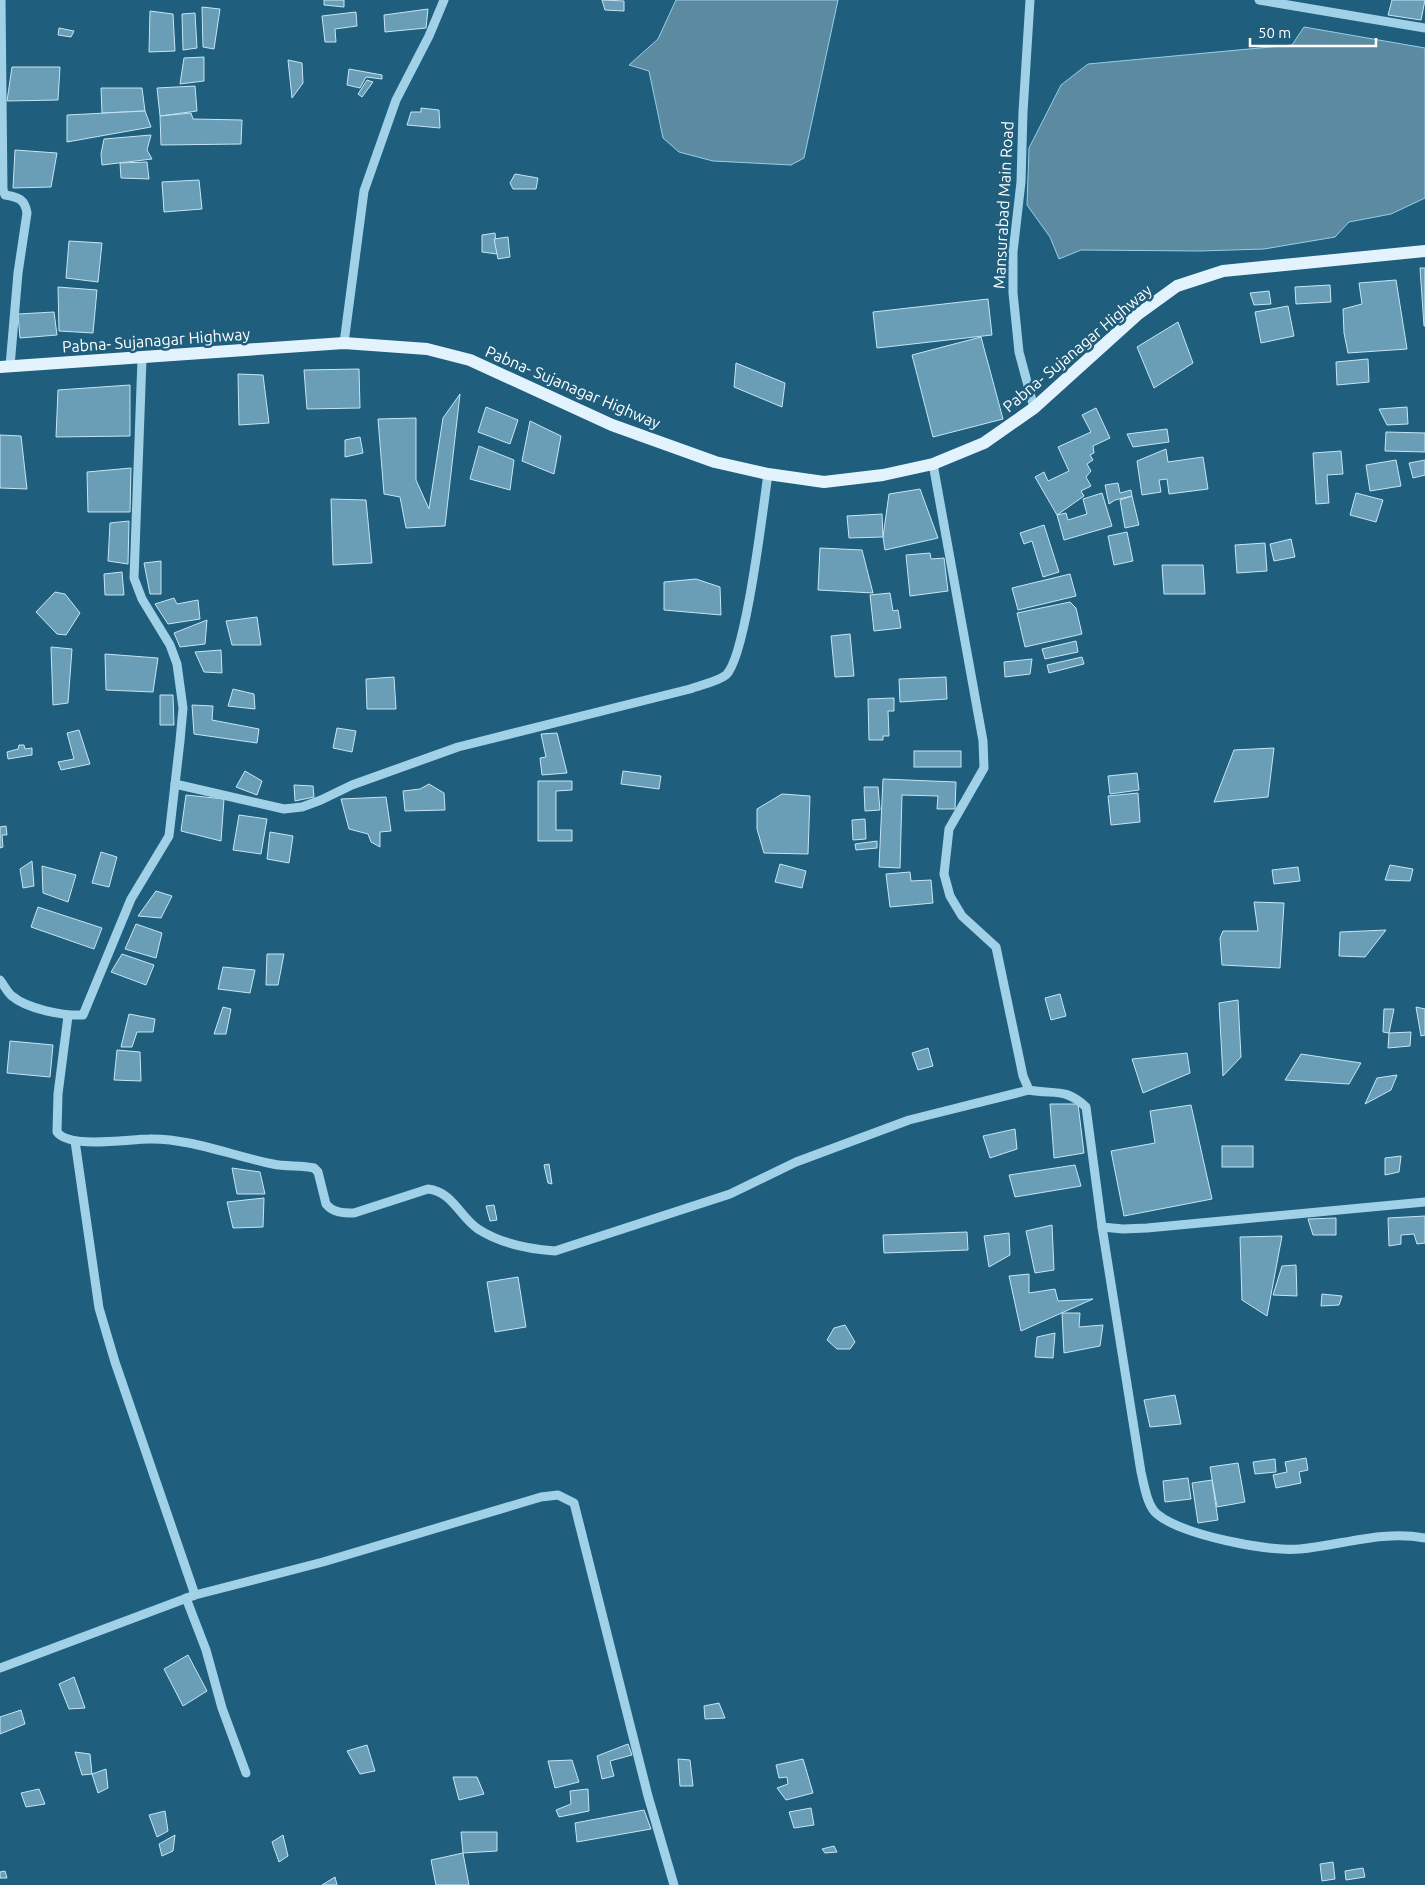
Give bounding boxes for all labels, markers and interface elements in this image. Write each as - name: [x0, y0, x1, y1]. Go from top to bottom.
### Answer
- scale bar: [1250, 15, 1376, 47]
- text: 50 m: [1258, 24, 1291, 41]
- street label: Mansurabad Main Road: [990, 121, 1016, 289]
- street label: Pabna- Sujanagar Highway: [999, 280, 1155, 415]
- street label: Pabna- Sujanagar Highway: [61, 324, 251, 356]
- street label: Pabna- Sujanagar Highway: [483, 342, 664, 432]

